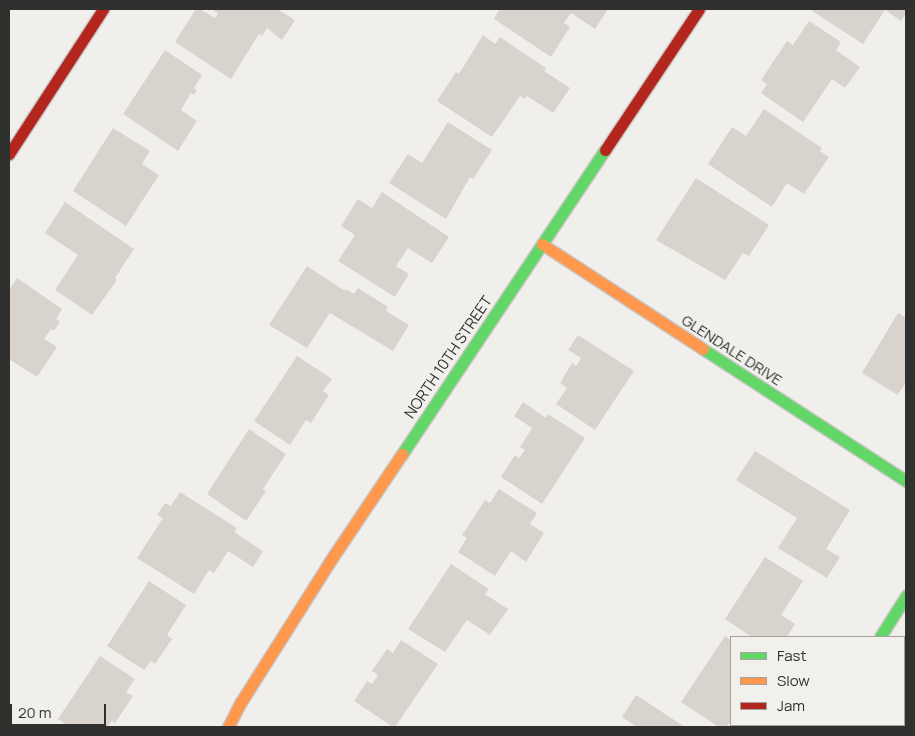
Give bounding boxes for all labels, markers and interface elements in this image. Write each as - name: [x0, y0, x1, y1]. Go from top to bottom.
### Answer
- street label: NORTH 10TH STREET: [400, 292, 496, 422]
- street label: GLENDALE DRIVE: [678, 311, 786, 389]
- legend: [730, 636, 905, 726]
- text: Fast: [777, 645, 806, 666]
- text: Slow: [777, 670, 810, 691]
- scale bar: [12, 694, 109, 726]
- text: Jam: [777, 695, 805, 716]
- text: 20 m: [18, 702, 51, 723]

